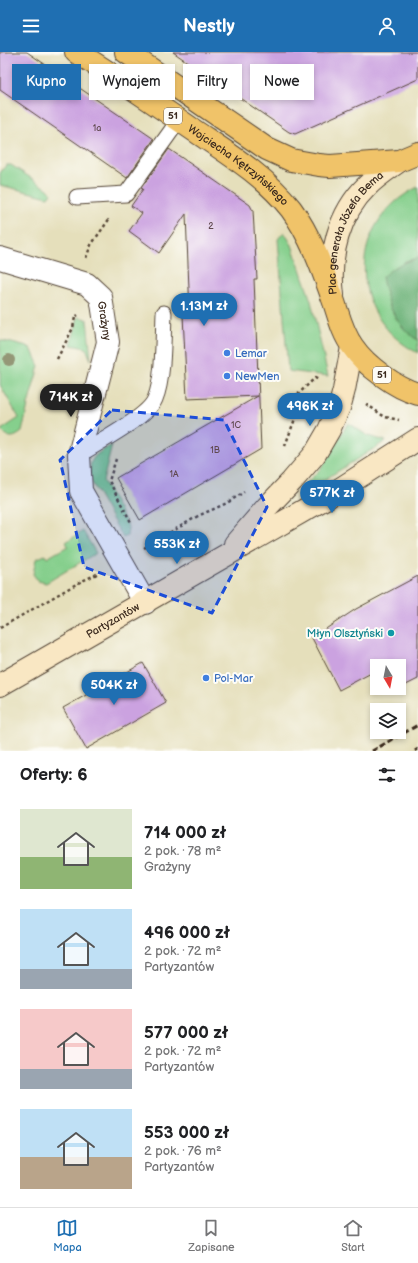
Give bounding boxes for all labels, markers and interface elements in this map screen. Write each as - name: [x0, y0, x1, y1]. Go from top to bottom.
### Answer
- icon: menu: [20, 15, 42, 37]
- icon: person: [376, 15, 398, 37]
- text: Nestly: [183, 16, 235, 37]
- chip: Kupno: [12, 64, 81, 100]
- chip: Wynajem: [89, 64, 175, 100]
- chip: Filtry: [183, 64, 242, 100]
- chip: Nowe: [250, 64, 314, 100]
- road number: 51: [164, 108, 182, 124]
- street label: Wojciecha Kętrzyńskiego: [186, 122, 291, 208]
- house number: 1a: [93, 123, 101, 134]
- street label: Plac generała Józefa Bema: [325, 168, 386, 295]
- house number: 2: [208, 221, 214, 232]
- pin: 1.13M zł: [163, 293, 245, 327]
- text: 1.13M zł: [180, 298, 228, 314]
- street label: Grażyny: [95, 300, 114, 341]
- place label: Lemar: [235, 347, 268, 360]
- marker: Lemar: [222, 348, 232, 358]
- road number: 51: [373, 367, 391, 383]
- place label: NewMen: [235, 370, 279, 383]
- marker: NewMen: [222, 371, 232, 381]
- pin: 714K zł: [34, 384, 108, 418]
- text: 714K zł: [49, 389, 93, 405]
- pin: 496K zł: [273, 393, 347, 427]
- text: 496K zł: [287, 398, 333, 414]
- house number: 1C: [231, 420, 242, 431]
- house number: 1B: [210, 445, 220, 456]
- house number: 1A: [170, 469, 179, 480]
- pin: 577K zł: [295, 480, 369, 514]
- text: 577K zł: [309, 485, 355, 501]
- pin: 553K zł: [140, 531, 214, 565]
- text: 553K zł: [154, 536, 200, 552]
- street label: Partyzantów: [84, 599, 142, 641]
- place label: Młyn Olsztyński: [307, 627, 383, 640]
- marker: Młyn Olsztyński: [386, 628, 396, 638]
- north arrow: [370, 659, 406, 695]
- map controls: [370, 659, 406, 739]
- pin: 504K zł: [77, 672, 151, 706]
- place label: Pol-Mar: [214, 672, 254, 685]
- marker: Pol-Mar: [201, 673, 211, 683]
- text: 504K zł: [91, 677, 138, 693]
- button: layers: [370, 703, 406, 739]
- icon: filters: [376, 764, 398, 786]
- text: Oferty: 6: [20, 765, 88, 785]
- text: 714 000 zł: [144, 823, 226, 843]
- icon: home: [52, 825, 100, 873]
- text: 2 pok. · 78 m²: [144, 843, 221, 859]
- text: Grażyny: [144, 859, 191, 875]
- text: 496 000 zł: [144, 923, 230, 943]
- icon: home: [52, 925, 100, 973]
- text: 2 pok. · 72 m²: [144, 943, 221, 959]
- text: Partyzantów: [144, 959, 214, 975]
- text: 577 000 zł: [144, 1023, 228, 1043]
- icon: home: [52, 1025, 100, 1073]
- text: 2 pok. · 72 m²: [144, 1043, 221, 1059]
- text: Partyzantów: [144, 1059, 214, 1075]
- text: 553 000 zł: [144, 1123, 229, 1143]
- icon: home: [52, 1125, 100, 1173]
- text: 2 pok. · 76 m²: [144, 1143, 222, 1159]
- text: Partyzantów: [144, 1159, 214, 1175]
- tab: Mapa: [53, 1217, 82, 1254]
- tab: Zapisane: [188, 1217, 235, 1254]
- tab: Start: [341, 1217, 365, 1254]

